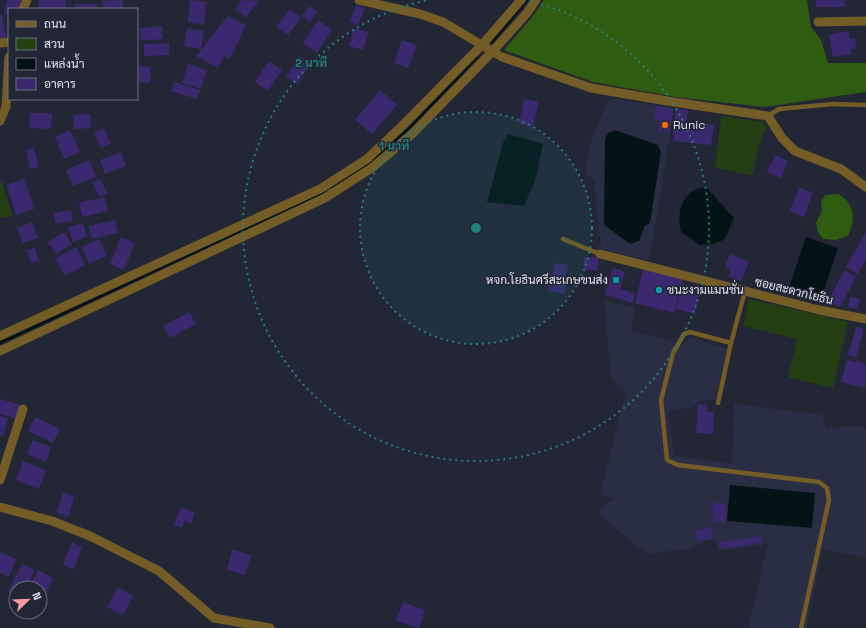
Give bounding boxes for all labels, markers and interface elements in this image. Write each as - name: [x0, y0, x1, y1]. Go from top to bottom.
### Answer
- legend: [8, 8, 138, 100]
- text: ถนน: [44, 16, 67, 32]
- text: สวน: [44, 36, 65, 52]
- text: แหล่งน้ำ: [44, 53, 84, 72]
- text: 2 นาที: [295, 55, 327, 71]
- text: อาคาร: [44, 76, 76, 92]
- place label: Runic: [673, 117, 705, 133]
- marker: Runic: [660, 120, 670, 130]
- text: 1 นาที: [379, 138, 409, 154]
- centre of rings: [469, 221, 483, 235]
- place label: หจก.โยธินศรีสะเกษขนส่ง: [486, 272, 608, 288]
- street label: ซอยสะดวกโยธิน: [753, 274, 835, 309]
- marker: หจก.โยธินศรีสะเกษขนส่ง: [611, 275, 621, 285]
- place label: ชนะงามแมนชั่น: [667, 279, 744, 298]
- marker: ชนะงามแมนชั่น: [654, 285, 664, 295]
- north arrow: [8, 580, 48, 620]
- text: N: [29, 590, 45, 602]

